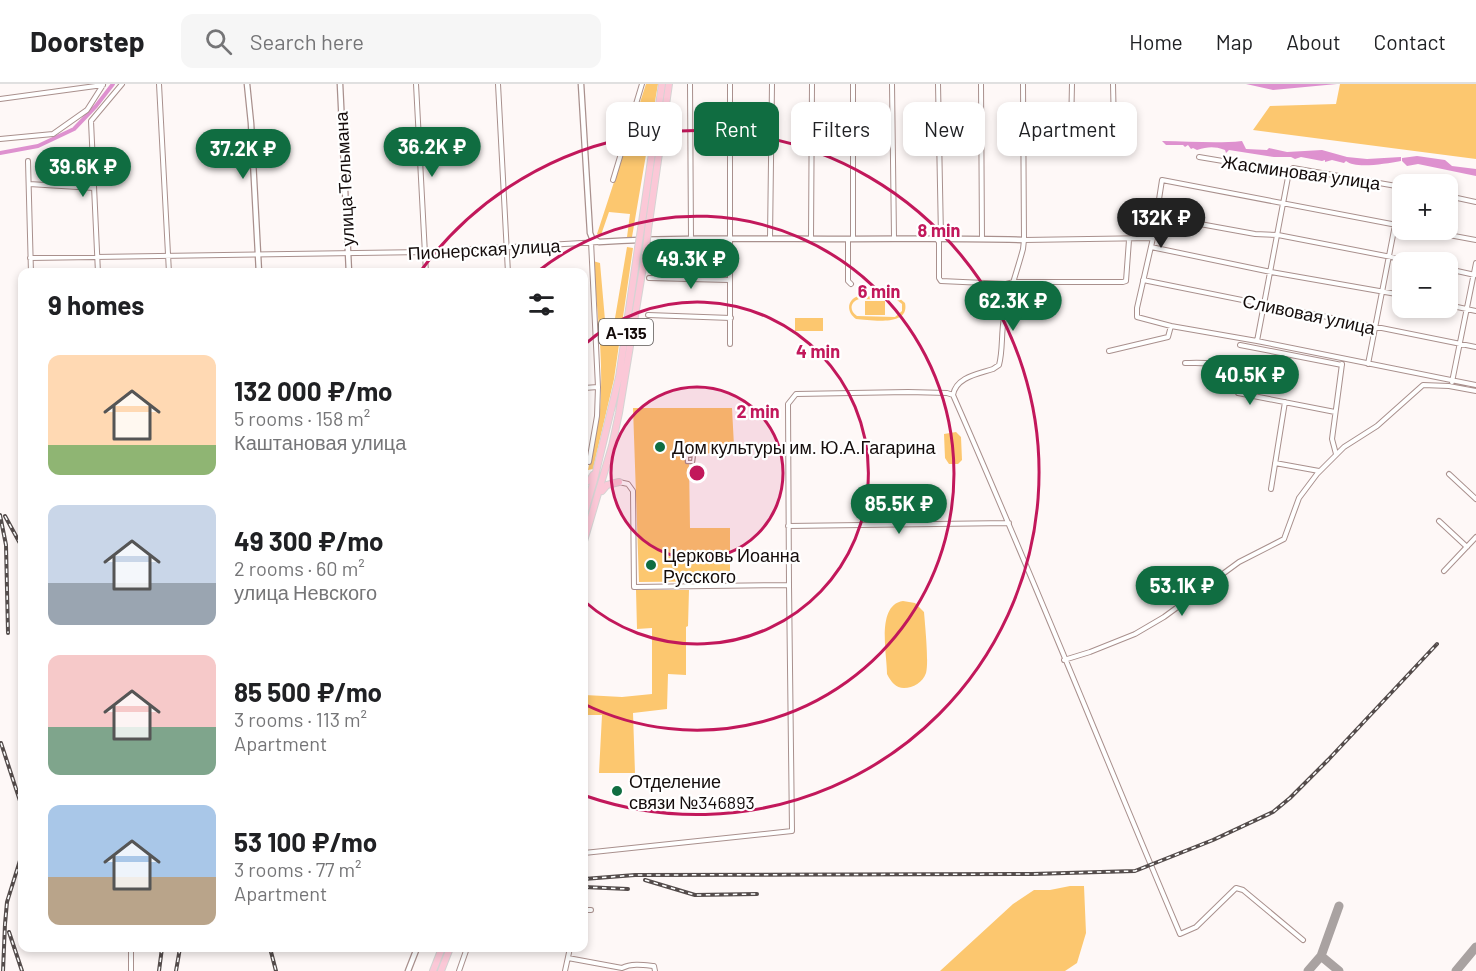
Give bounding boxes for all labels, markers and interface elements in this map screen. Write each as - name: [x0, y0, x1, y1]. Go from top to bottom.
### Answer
- search box: [181, 14, 601, 68]
- text: Doorstep: [30, 24, 145, 58]
- icon: search: [202, 25, 235, 58]
- text: Search here: [250, 28, 364, 54]
- text: Home: [1129, 29, 1183, 54]
- text: Map: [1216, 29, 1253, 54]
- text: About: [1286, 29, 1341, 54]
- text: Contact: [1374, 29, 1446, 54]
- chip: Buy: [606, 102, 682, 156]
- chip: Rent: [694, 102, 779, 156]
- chip: Filters: [791, 102, 891, 156]
- chip: New: [903, 102, 985, 156]
- chip: Apartment: [997, 102, 1137, 156]
- street label: улица Тельмана: [329, 110, 359, 247]
- pin: 36.2K ₽: [377, 127, 487, 178]
- pin: 37.2K ₽: [188, 129, 298, 180]
- text: 36.2K ₽: [398, 134, 466, 158]
- text: 37.2K ₽: [210, 136, 276, 160]
- pin: 39.6K ₽: [28, 147, 138, 198]
- street label: Жасминовая улица: [1220, 150, 1383, 194]
- text: 39.6K ₽: [49, 154, 117, 178]
- map controls: [1392, 174, 1458, 318]
- button: +: [1392, 174, 1458, 240]
- pin: 132K ₽: [1112, 198, 1210, 249]
- text: 132K ₽: [1131, 205, 1191, 229]
- text: 8 min: [918, 219, 960, 241]
- street label: Пионерская улица: [407, 234, 562, 264]
- pin: 49.3K ₽: [636, 239, 746, 290]
- text: 49.3K ₽: [656, 246, 726, 270]
- button: −: [1392, 252, 1458, 318]
- text: 6 min: [858, 280, 900, 302]
- pin: 62.3K ₽: [958, 281, 1068, 332]
- icon: filters: [525, 288, 558, 321]
- text: 62.3K ₽: [979, 288, 1047, 312]
- text: 9 homes: [48, 289, 144, 320]
- street label: Сливовая улица: [1241, 289, 1378, 339]
- road number: А-135: [599, 319, 653, 345]
- text: 4 min: [796, 340, 840, 362]
- pin: 40.5K ₽: [1195, 355, 1305, 406]
- text: 40.5K ₽: [1215, 362, 1285, 386]
- text: 132 000 ₽/mo: [234, 375, 393, 406]
- icon: home: [96, 379, 168, 451]
- text: 2 min: [736, 400, 780, 422]
- text: 5 rooms · 158 m²: [234, 406, 370, 430]
- text: Каштановая улица: [234, 430, 406, 454]
- place label: Дом культуры им. Ю.А.Гагарина: [672, 436, 936, 458]
- marker: Дом культуры им. Ю.А.Гагарина: [653, 440, 667, 454]
- centre of rings: [687, 463, 707, 483]
- pin: 85.5K ₽: [844, 484, 954, 535]
- text: 85.5K ₽: [865, 491, 933, 515]
- text: 49 300 ₽/mo: [234, 525, 384, 556]
- icon: home: [96, 529, 168, 601]
- place label: Церковь Иоанна Русского: [663, 544, 801, 587]
- text: 2 rooms · 60 m²: [234, 556, 365, 580]
- marker: Церковь Иоанна Русского: [644, 558, 658, 572]
- pin: 53.1K ₽: [1127, 566, 1237, 617]
- text: 53.1K ₽: [1150, 573, 1214, 597]
- text: улица Невского: [234, 580, 377, 604]
- text: 85 500 ₽/mo: [234, 676, 382, 707]
- icon: home: [96, 679, 168, 751]
- text: 3 rooms · 113 m²: [234, 707, 367, 731]
- text: Apartment: [234, 731, 327, 755]
- place label: Отделение связи №346893: [629, 770, 755, 813]
- marker: Отделение связи №346893: [610, 784, 624, 798]
- text: 53 100 ₽/mo: [234, 826, 377, 857]
- icon: home: [96, 829, 168, 901]
- text: 3 rooms · 77 m²: [234, 857, 362, 881]
- text: Apartment: [234, 881, 327, 905]

